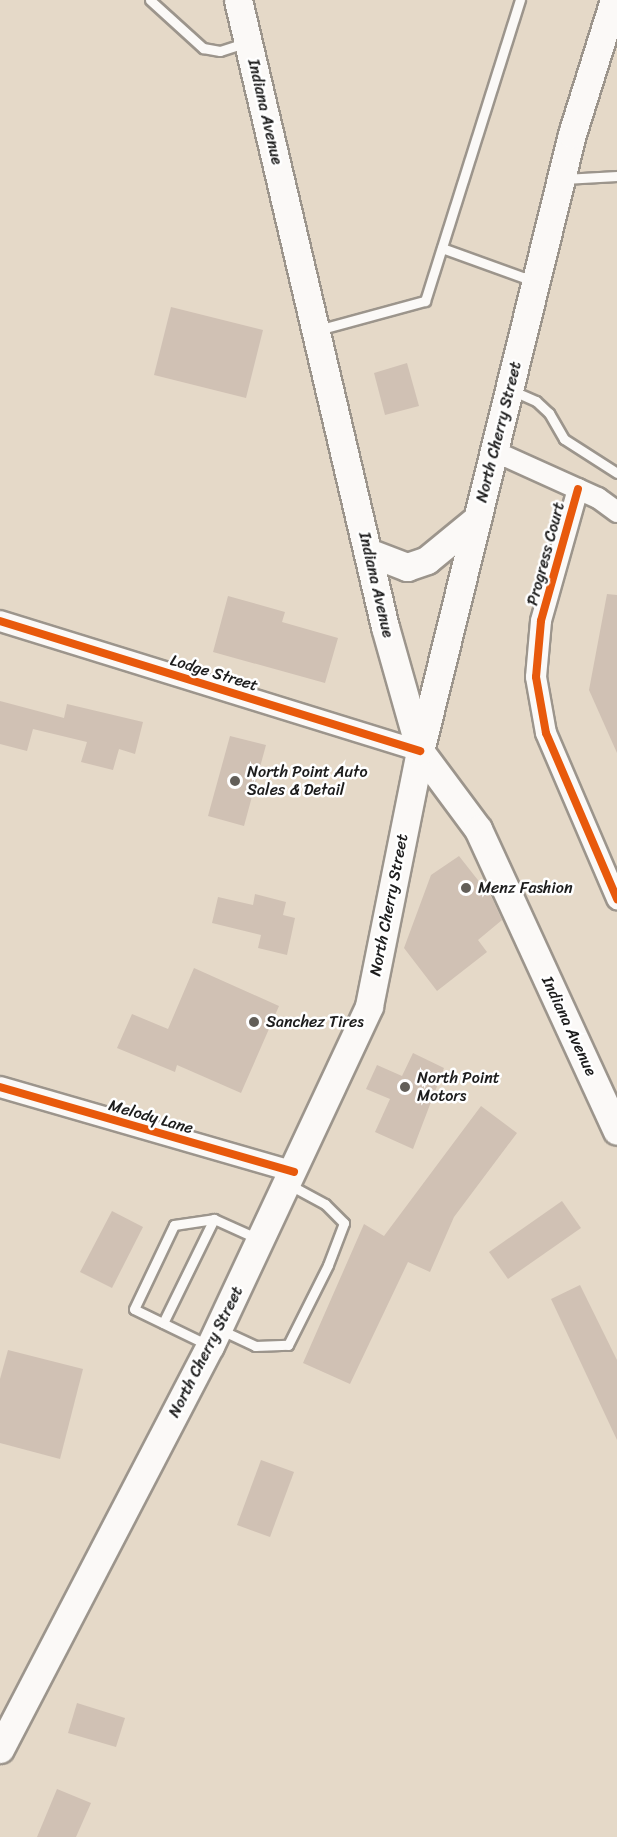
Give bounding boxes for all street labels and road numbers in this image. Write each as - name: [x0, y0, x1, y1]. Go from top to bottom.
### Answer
- street label: Indiana Avenue: [244, 57, 286, 167]
- street label: North Cherry Street: [472, 360, 526, 504]
- street label: Progress Court: [523, 500, 569, 608]
- street label: Indiana Avenue: [355, 530, 397, 640]
- street label: Lodge Street: [168, 651, 260, 695]
- street label: North Cherry Street: [366, 832, 412, 978]
- street label: Indiana Avenue: [538, 973, 600, 1079]
- street label: Melody Lane: [107, 1096, 195, 1138]
- street label: North Cherry Street: [165, 1283, 247, 1421]

